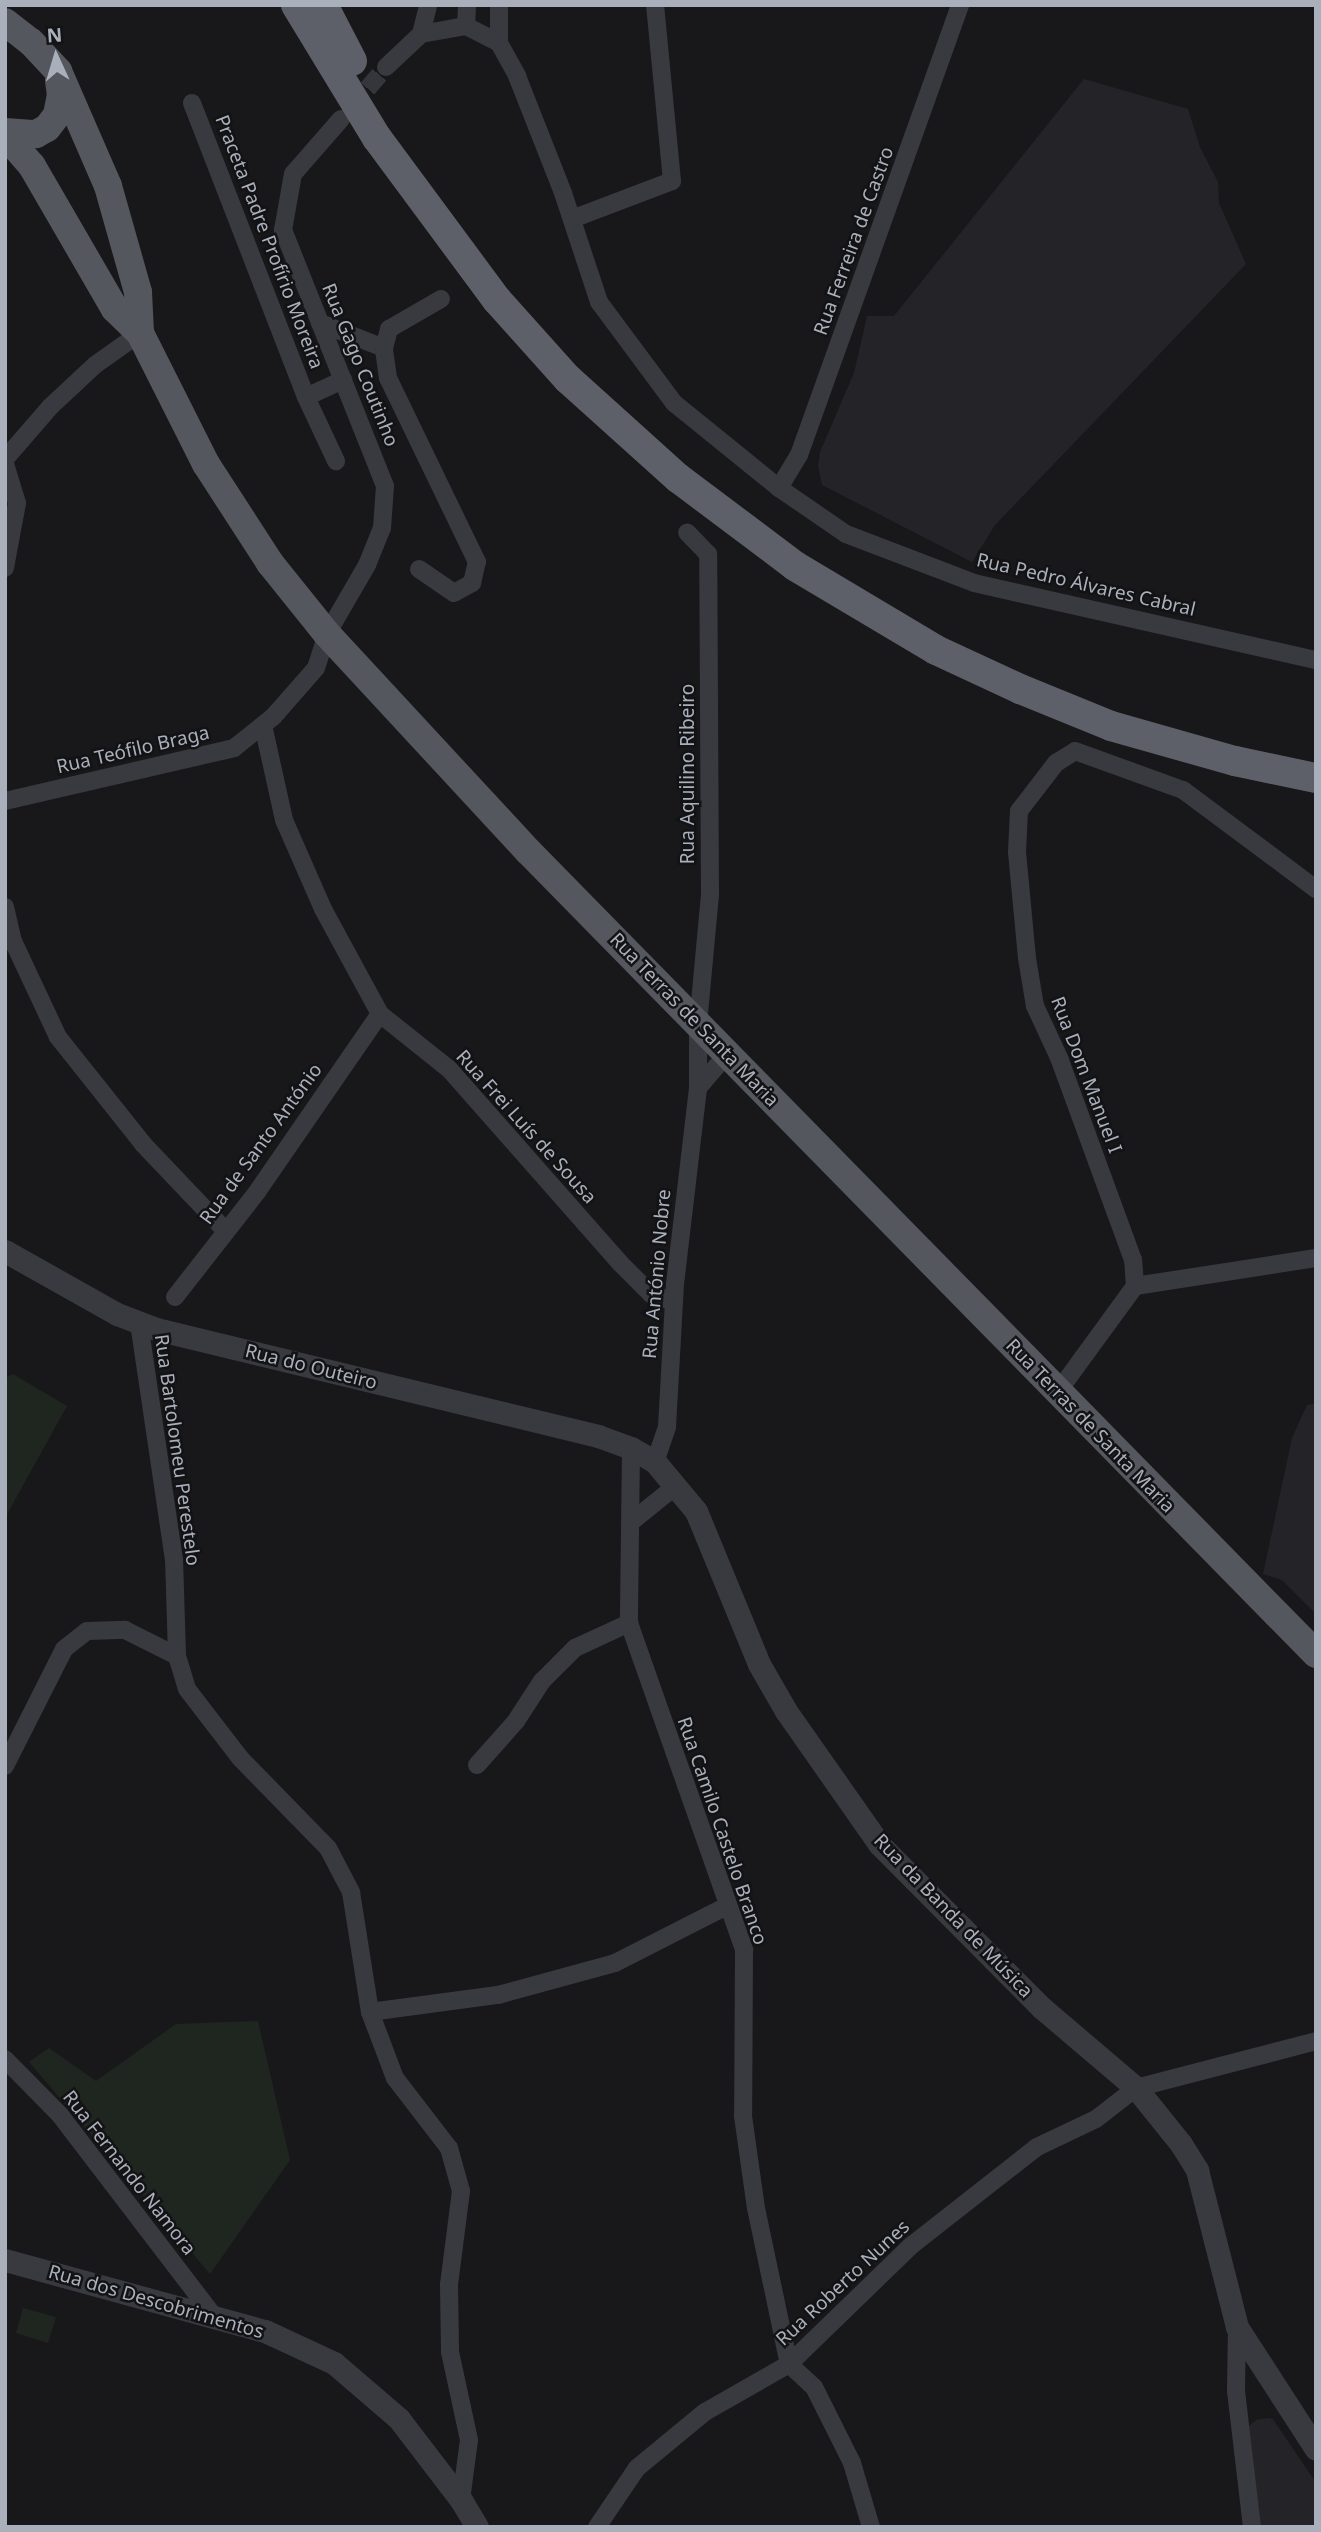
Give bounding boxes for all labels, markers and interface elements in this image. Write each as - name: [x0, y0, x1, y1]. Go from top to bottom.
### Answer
- north arrow: [21, 21, 91, 91]
- text: N: [46, 22, 63, 49]
- street label: Praceta Padre Profírio Moreira: [210, 112, 328, 372]
- street label: Rua Ferreira de Castro: [809, 144, 899, 338]
- street label: Rua Gago Coutinho: [317, 280, 403, 450]
- street label: Rua Pedro Álvares Cabral: [974, 549, 1198, 621]
- street label: Rua Aquilino Ribeiro: [677, 684, 699, 864]
- street label: Rua Teófilo Braga: [54, 721, 212, 779]
- street label: Rua Terras de Santa Maria: [605, 928, 783, 1112]
- street label: Rua Dom Manuel I: [1046, 994, 1126, 1156]
- street label: Rua Frei Luís de Sousa: [451, 1046, 601, 1208]
- street label: Rua de Santo António: [195, 1059, 327, 1229]
- street label: Rua António Nobre: [638, 1188, 676, 1360]
- street label: Rua Bartolomeu Perestelo: [149, 1333, 205, 1567]
- street label: Rua Terras de Santa Maria: [1001, 1334, 1179, 1518]
- street label: Rua do Outeiro: [243, 1340, 379, 1394]
- street label: Rua Camilo Castelo Branco: [672, 1714, 772, 1948]
- street label: Rua da Banda de Música: [869, 1829, 1037, 2003]
- street label: Rua Fernando Namora: [58, 2086, 200, 2260]
- street label: Rua Roberto Nunes: [772, 2215, 914, 2351]
- street label: Rua dos Descobrimentos: [46, 2260, 266, 2344]

